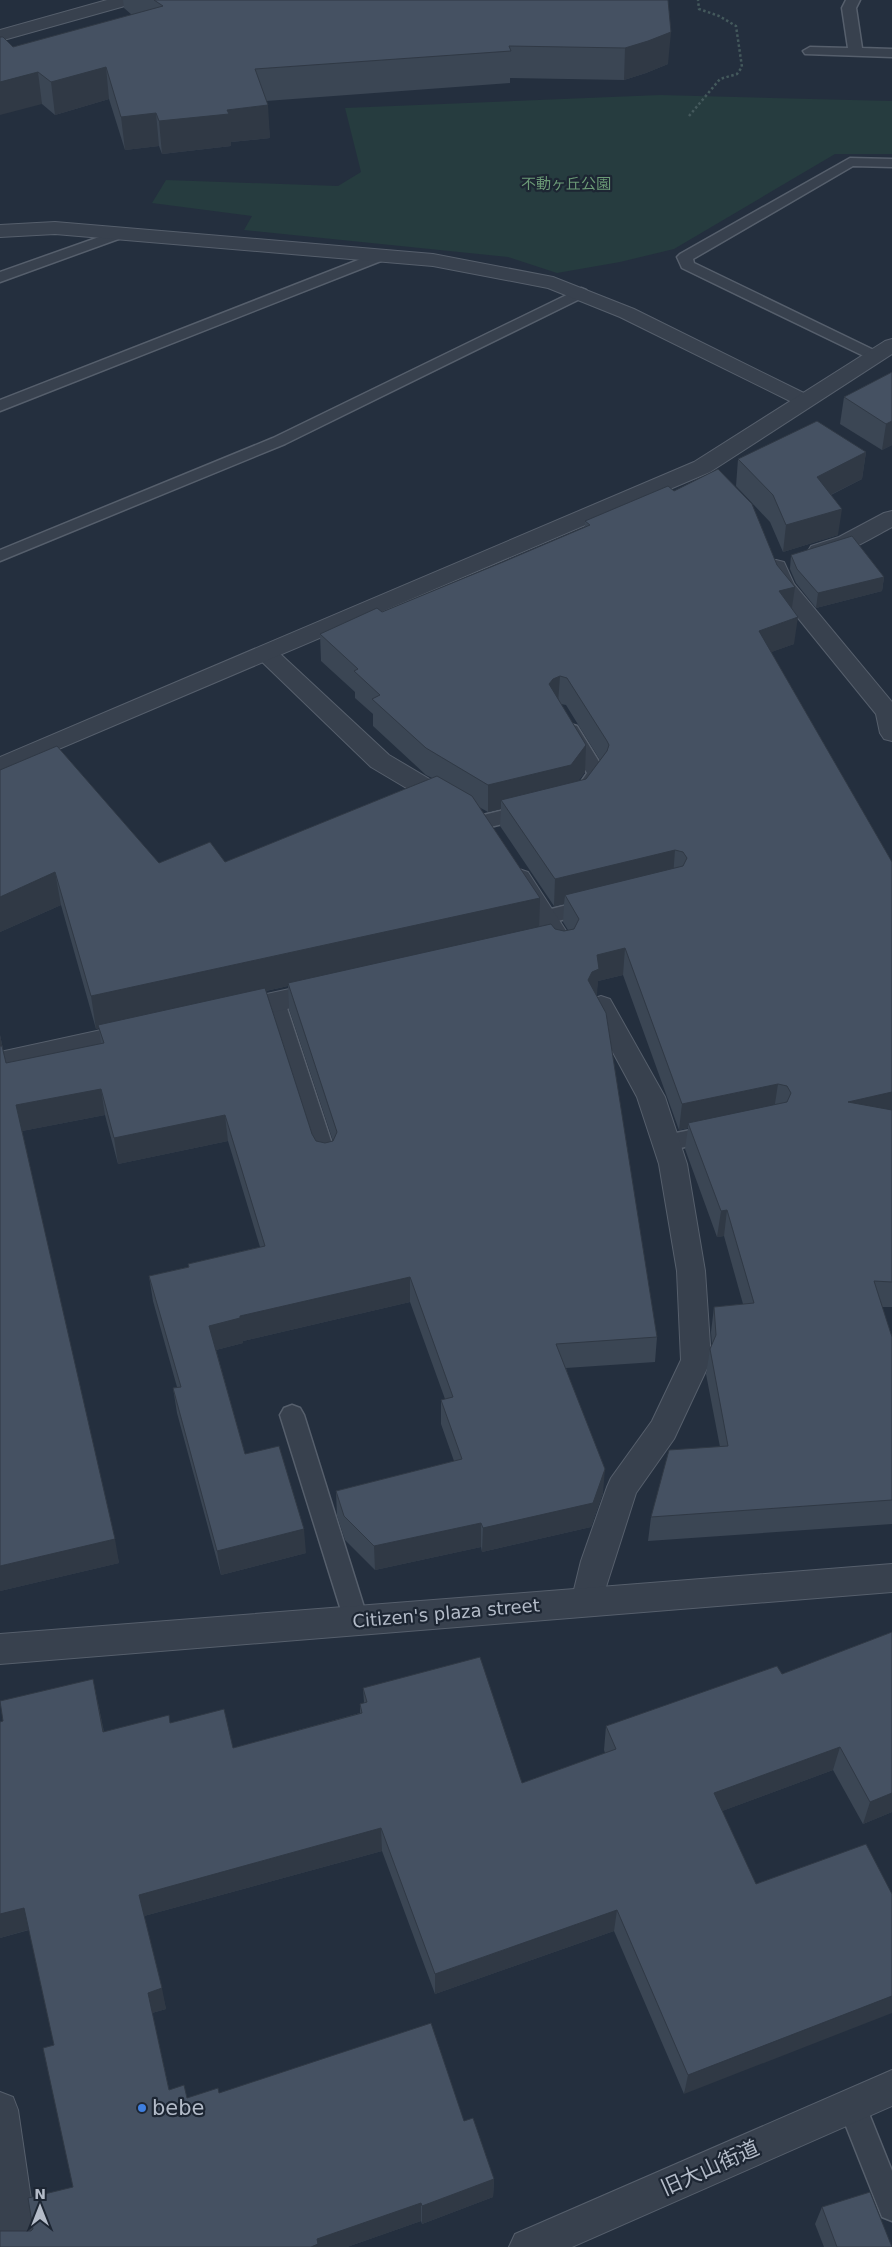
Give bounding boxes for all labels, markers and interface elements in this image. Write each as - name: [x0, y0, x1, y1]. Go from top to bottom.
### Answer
- park label: 不動ヶ丘公園: [521, 175, 611, 193]
- street label: Citizen's plaza street: [351, 1594, 541, 1632]
- place label: bebe: [152, 2096, 205, 2120]
- marker: bebe: [136, 2102, 148, 2114]
- street label: 旧大山街道: [657, 2136, 763, 2200]
- north arrow: [15, 2182, 65, 2232]
- text: N: [34, 2186, 46, 2202]

